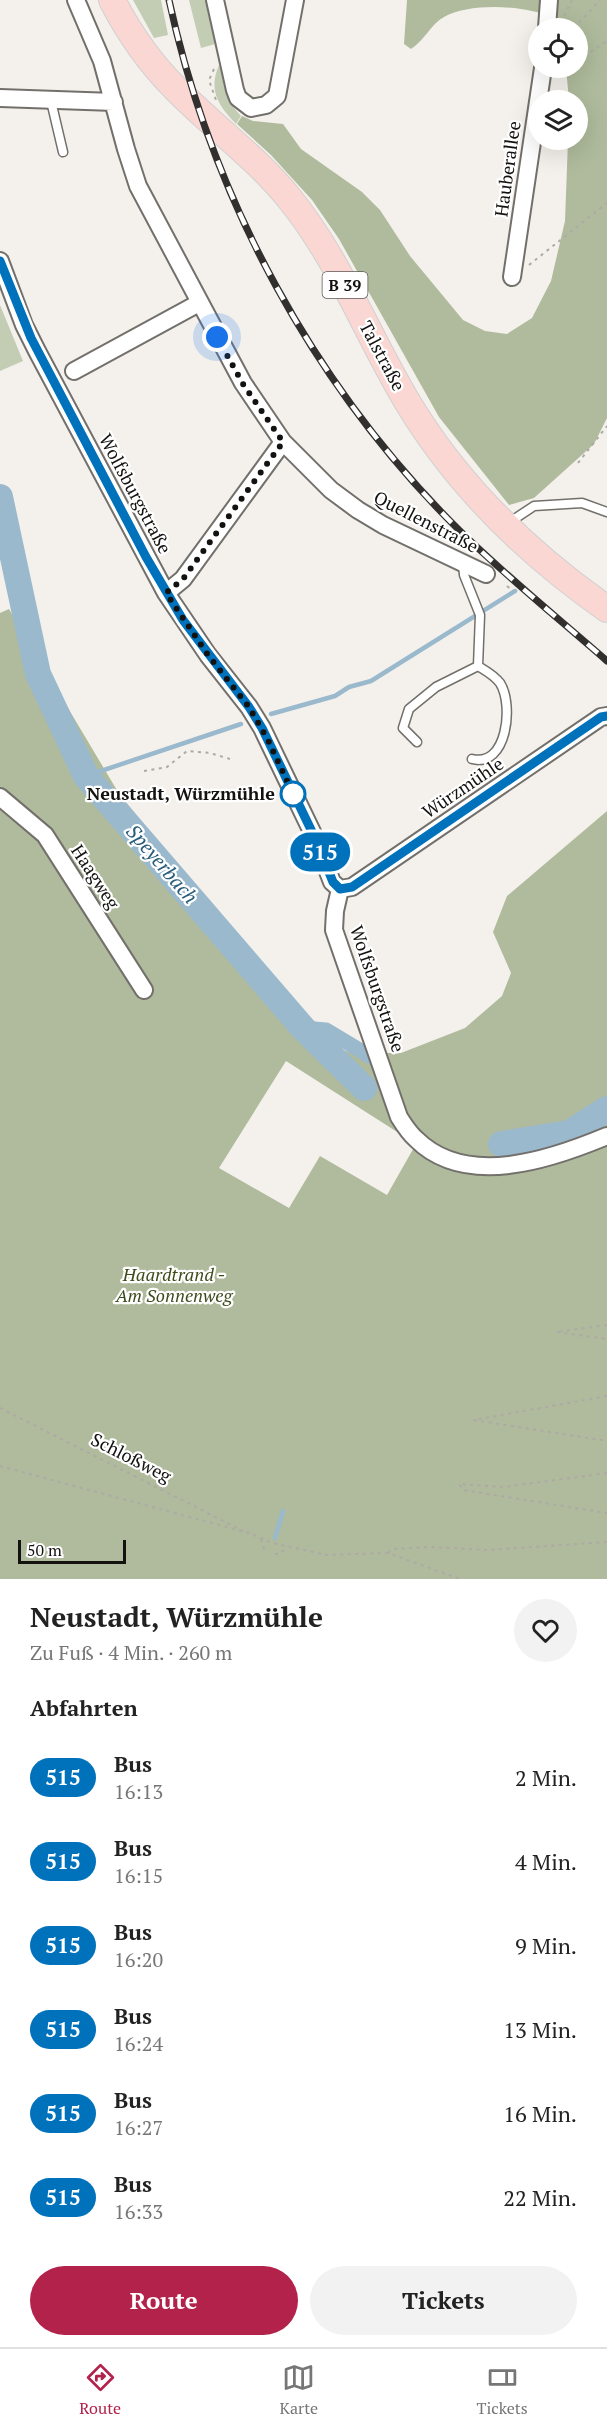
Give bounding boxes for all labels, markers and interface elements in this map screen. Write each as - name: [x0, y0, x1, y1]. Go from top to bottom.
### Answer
- map controls: [528, 18, 588, 150]
- button: locate: [528, 18, 588, 78]
- button: layers: [528, 90, 588, 150]
- street label: Hauberallee: [488, 119, 526, 218]
- road number: B 39: [322, 272, 368, 298]
- street label: Talstraße: [354, 316, 411, 395]
- your location: [202, 322, 232, 352]
- street label: Wolfsburgstraße: [94, 429, 178, 558]
- street label: Quellenstraße: [370, 484, 483, 558]
- street label: Würzmühle: [417, 751, 508, 823]
- place label: Neustadt, Würzmühle: [87, 781, 275, 805]
- marker: Neustadt, Würzmühle: [280, 781, 306, 807]
- water label: Speyerbach: [120, 818, 204, 909]
- line badge: 515: [286, 832, 354, 872]
- text: 515: [302, 838, 338, 866]
- street label: Haagweg: [66, 840, 126, 914]
- street label: Wolfsburgstraße: [345, 922, 411, 1055]
- park label: Haardtrand - Am Sonnenweg: [115, 1262, 233, 1307]
- street label: Schloßweg: [87, 1427, 176, 1488]
- scale bar: [18, 1537, 126, 1564]
- text: 50 m: [27, 1539, 62, 1561]
- text: Neustadt, Würzmühle: [30, 1598, 323, 1635]
- button: heart: [514, 1599, 577, 1662]
- text: Zu Fuß · 4 Min. · 260 m: [30, 1639, 232, 1666]
- text: Abfahrten: [30, 1693, 138, 1722]
- text: Bus: [114, 1749, 152, 1778]
- text: 515: [45, 1763, 81, 1791]
- text: 2 Min.: [515, 1763, 577, 1792]
- text: 16:13: [114, 1778, 163, 1805]
- text: Bus: [114, 1833, 152, 1862]
- text: 515: [45, 1847, 81, 1875]
- text: 4 Min.: [515, 1847, 577, 1876]
- text: 16:15: [114, 1862, 163, 1889]
- text: Bus: [114, 1917, 152, 1946]
- text: 515: [45, 1931, 81, 1959]
- text: 9 Min.: [515, 1931, 577, 1960]
- text: 16:20: [114, 1946, 163, 1973]
- text: Bus: [114, 2001, 152, 2030]
- text: 515: [45, 2015, 81, 2043]
- text: 13 Min.: [503, 2015, 577, 2044]
- text: 16:24: [114, 2030, 163, 2057]
- text: Bus: [114, 2085, 152, 2114]
- text: 515: [45, 2099, 81, 2127]
- text: 16 Min.: [503, 2099, 577, 2128]
- text: 16:27: [114, 2114, 163, 2141]
- text: Bus: [114, 2169, 152, 2198]
- text: 515: [45, 2183, 81, 2211]
- text: 22 Min.: [503, 2183, 577, 2212]
- text: 16:33: [114, 2198, 163, 2225]
- button: Route: [30, 2266, 298, 2335]
- button: Tickets: [310, 2266, 577, 2335]
- tab: Route: [79, 2361, 121, 2419]
- tab: Karte: [280, 2361, 318, 2419]
- tab: Tickets: [477, 2361, 528, 2419]

